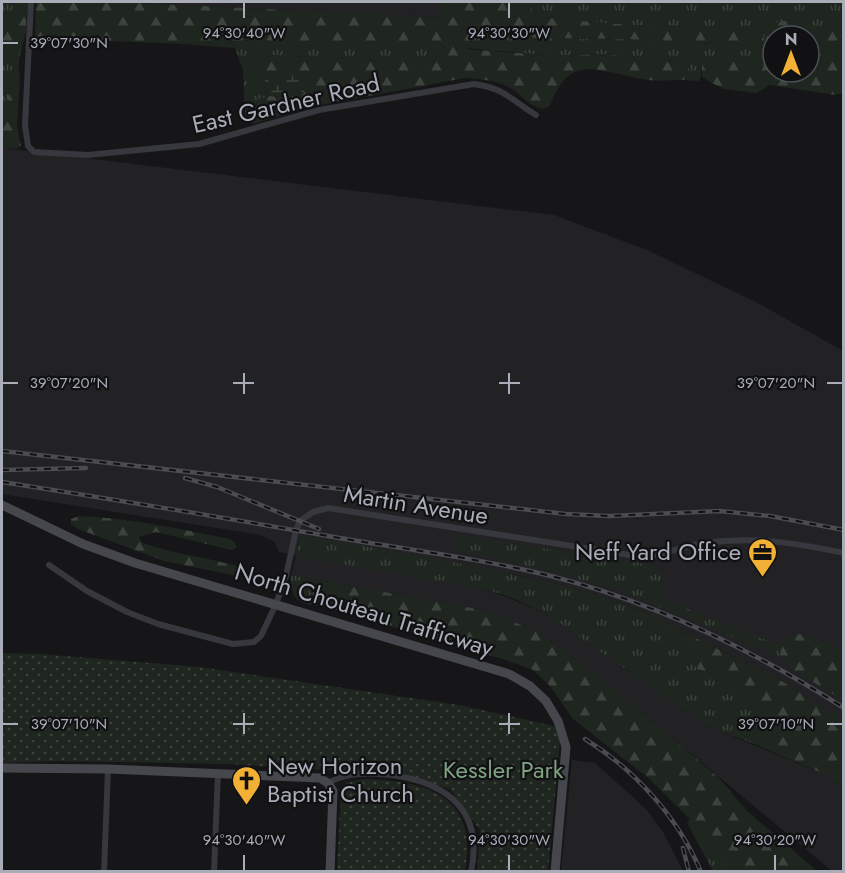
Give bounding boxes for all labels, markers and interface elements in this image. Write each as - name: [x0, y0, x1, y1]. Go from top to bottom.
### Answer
- text: 94°30'40"W: [203, 22, 285, 44]
- text: 94°30'30"W: [468, 22, 550, 44]
- north arrow: [761, 24, 821, 84]
- text: N: [785, 28, 797, 51]
- text: 39°07'30"N: [30, 32, 108, 54]
- street label: East Gardner Road: [189, 65, 383, 142]
- text: 39°07'20"N: [30, 372, 108, 394]
- text: 39°07'20"N: [737, 372, 815, 394]
- street label: Martin Avenue: [341, 476, 491, 533]
- place label: Neff Yard Office: [575, 534, 741, 569]
- office icon: Neff Yard Office: [746, 536, 778, 578]
- street label: North Chouteau Trafficway: [231, 554, 498, 666]
- text: 39°07'10"N: [31, 713, 107, 735]
- text: 39°07'10"N: [738, 713, 814, 735]
- place label: New Horizon Baptist Church: [267, 748, 414, 811]
- park label: Kessler Park: [443, 752, 564, 787]
- church icon: New Horizon Baptist Church: [230, 764, 262, 806]
- text: 94°30'40"W: [203, 829, 285, 851]
- text: 94°30'30"W: [468, 829, 550, 851]
- text: 94°30'20"W: [734, 829, 816, 851]

